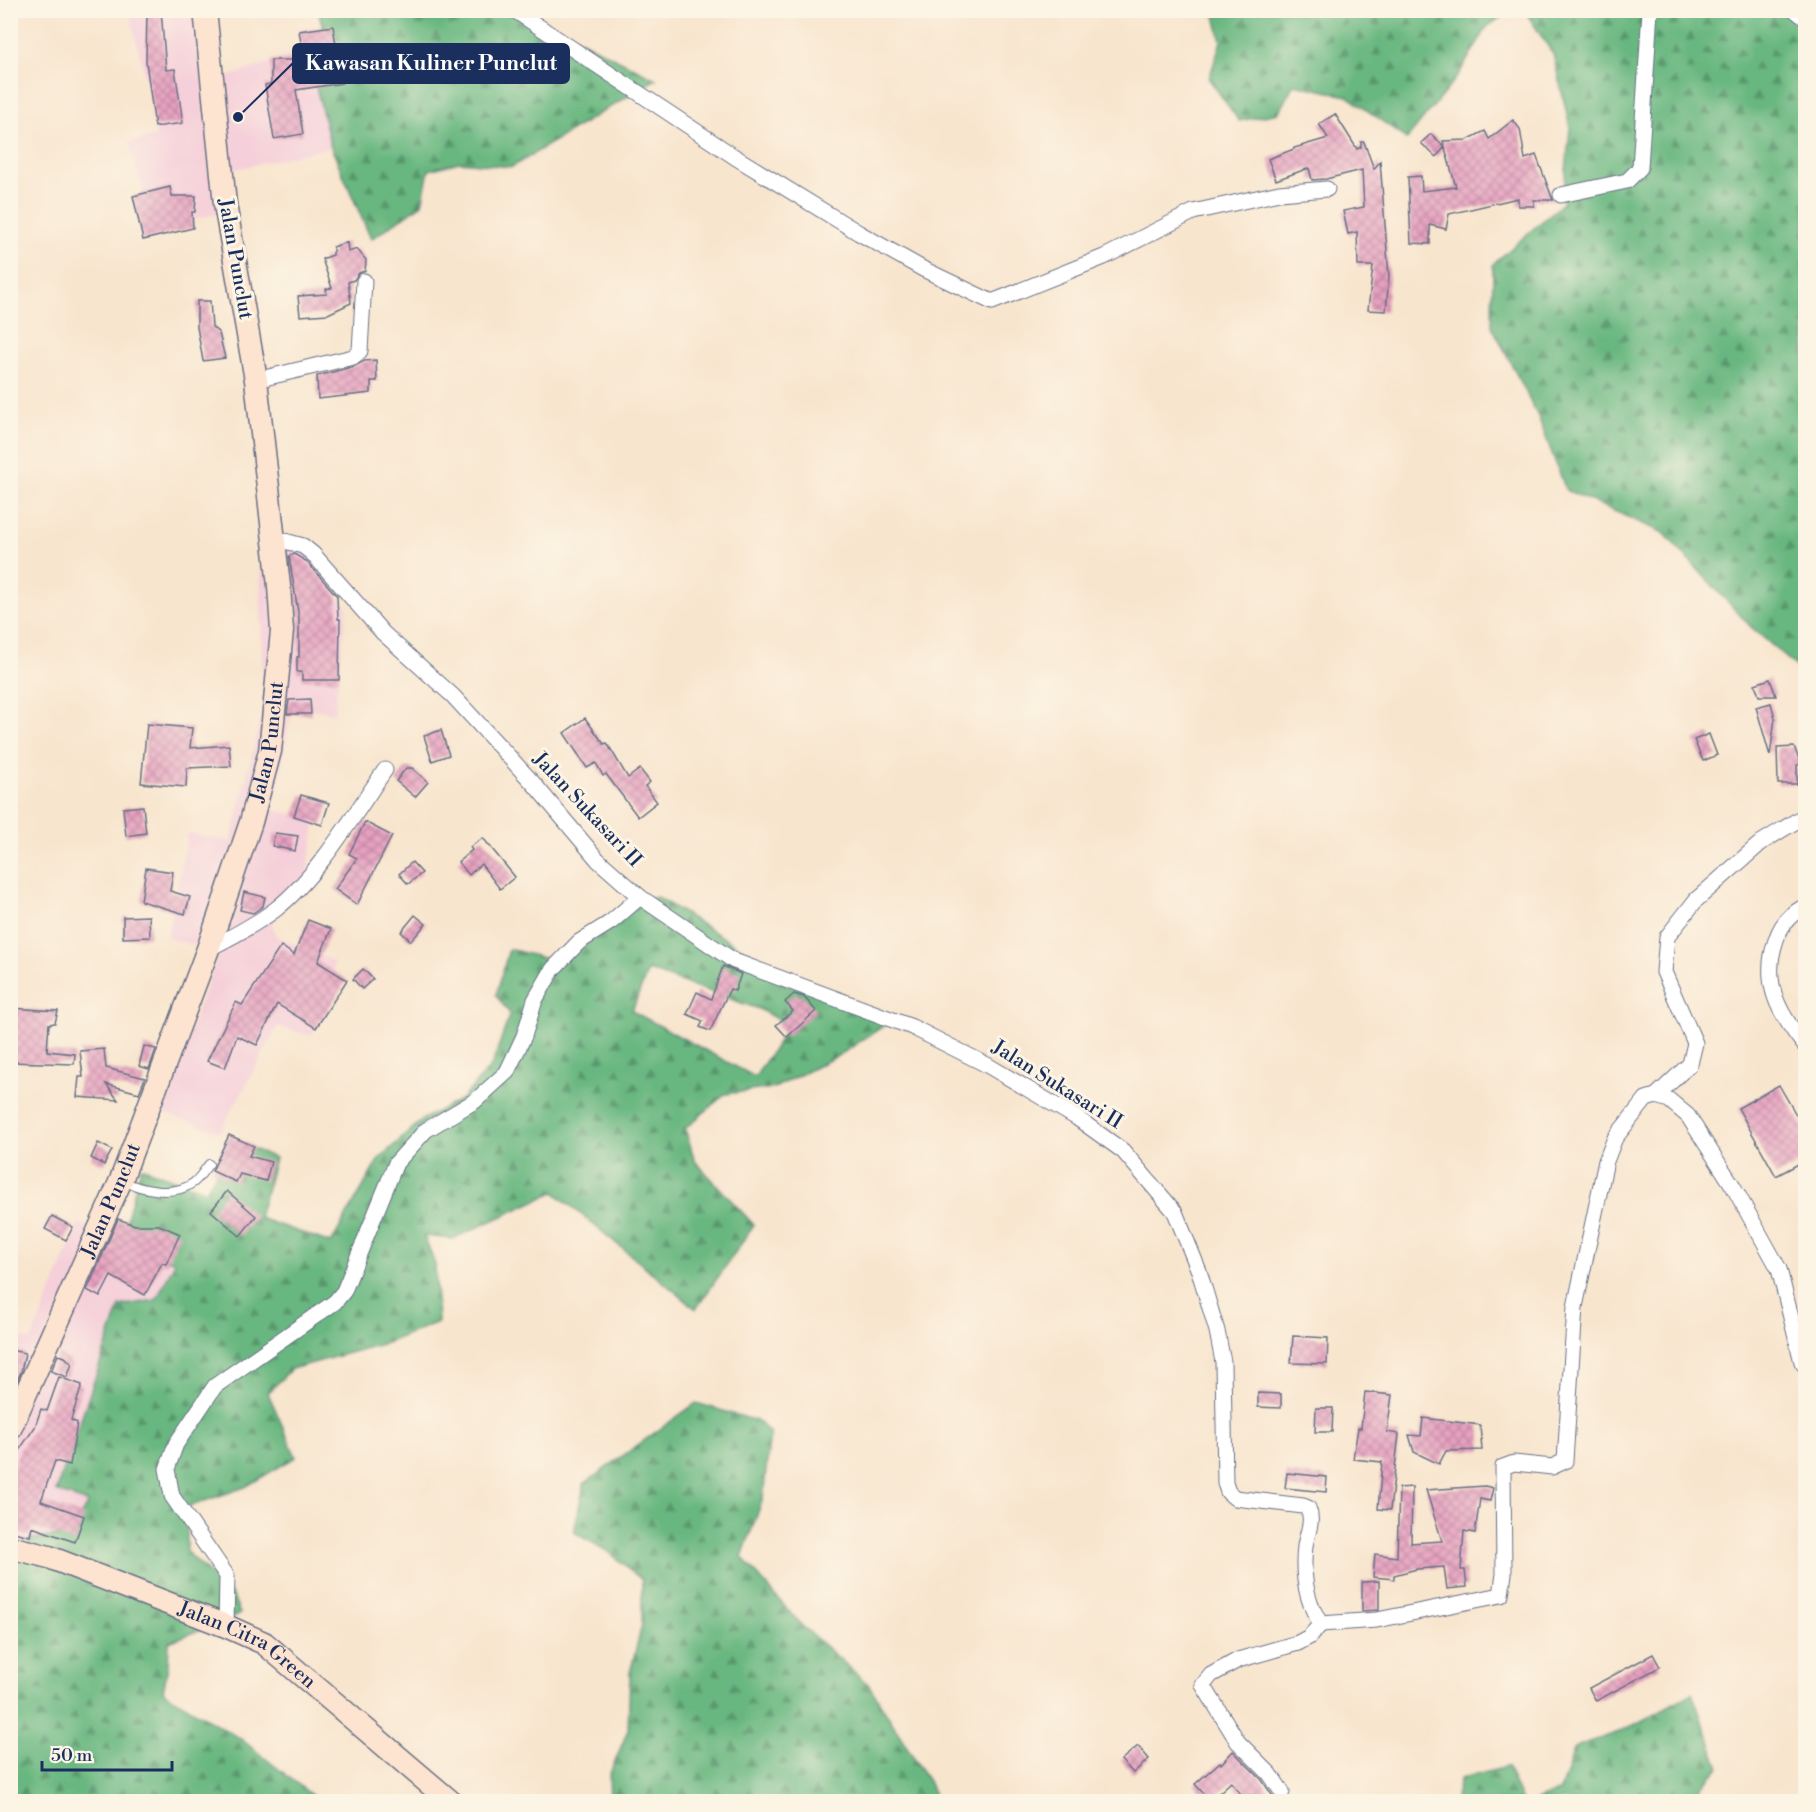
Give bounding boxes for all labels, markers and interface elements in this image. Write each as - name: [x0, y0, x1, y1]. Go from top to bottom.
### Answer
- callout: Kawasan Kuliner Punclut: [293, 44, 569, 83]
- text: Kawasan Kuliner Punclut: [305, 51, 557, 77]
- street label: Jalan Punclut: [212, 196, 258, 321]
- street label: Jalan Punclut: [244, 680, 289, 806]
- street label: Jalan Sukasari II: [527, 746, 647, 873]
- street label: Jalan Sukasari II: [987, 1035, 1127, 1135]
- street label: Jalan Punclut: [75, 1140, 146, 1262]
- street label: Jalan Citra Green: [174, 1596, 321, 1694]
- scale bar: [42, 1734, 172, 1772]
- text: 50 m: [51, 1744, 93, 1767]

